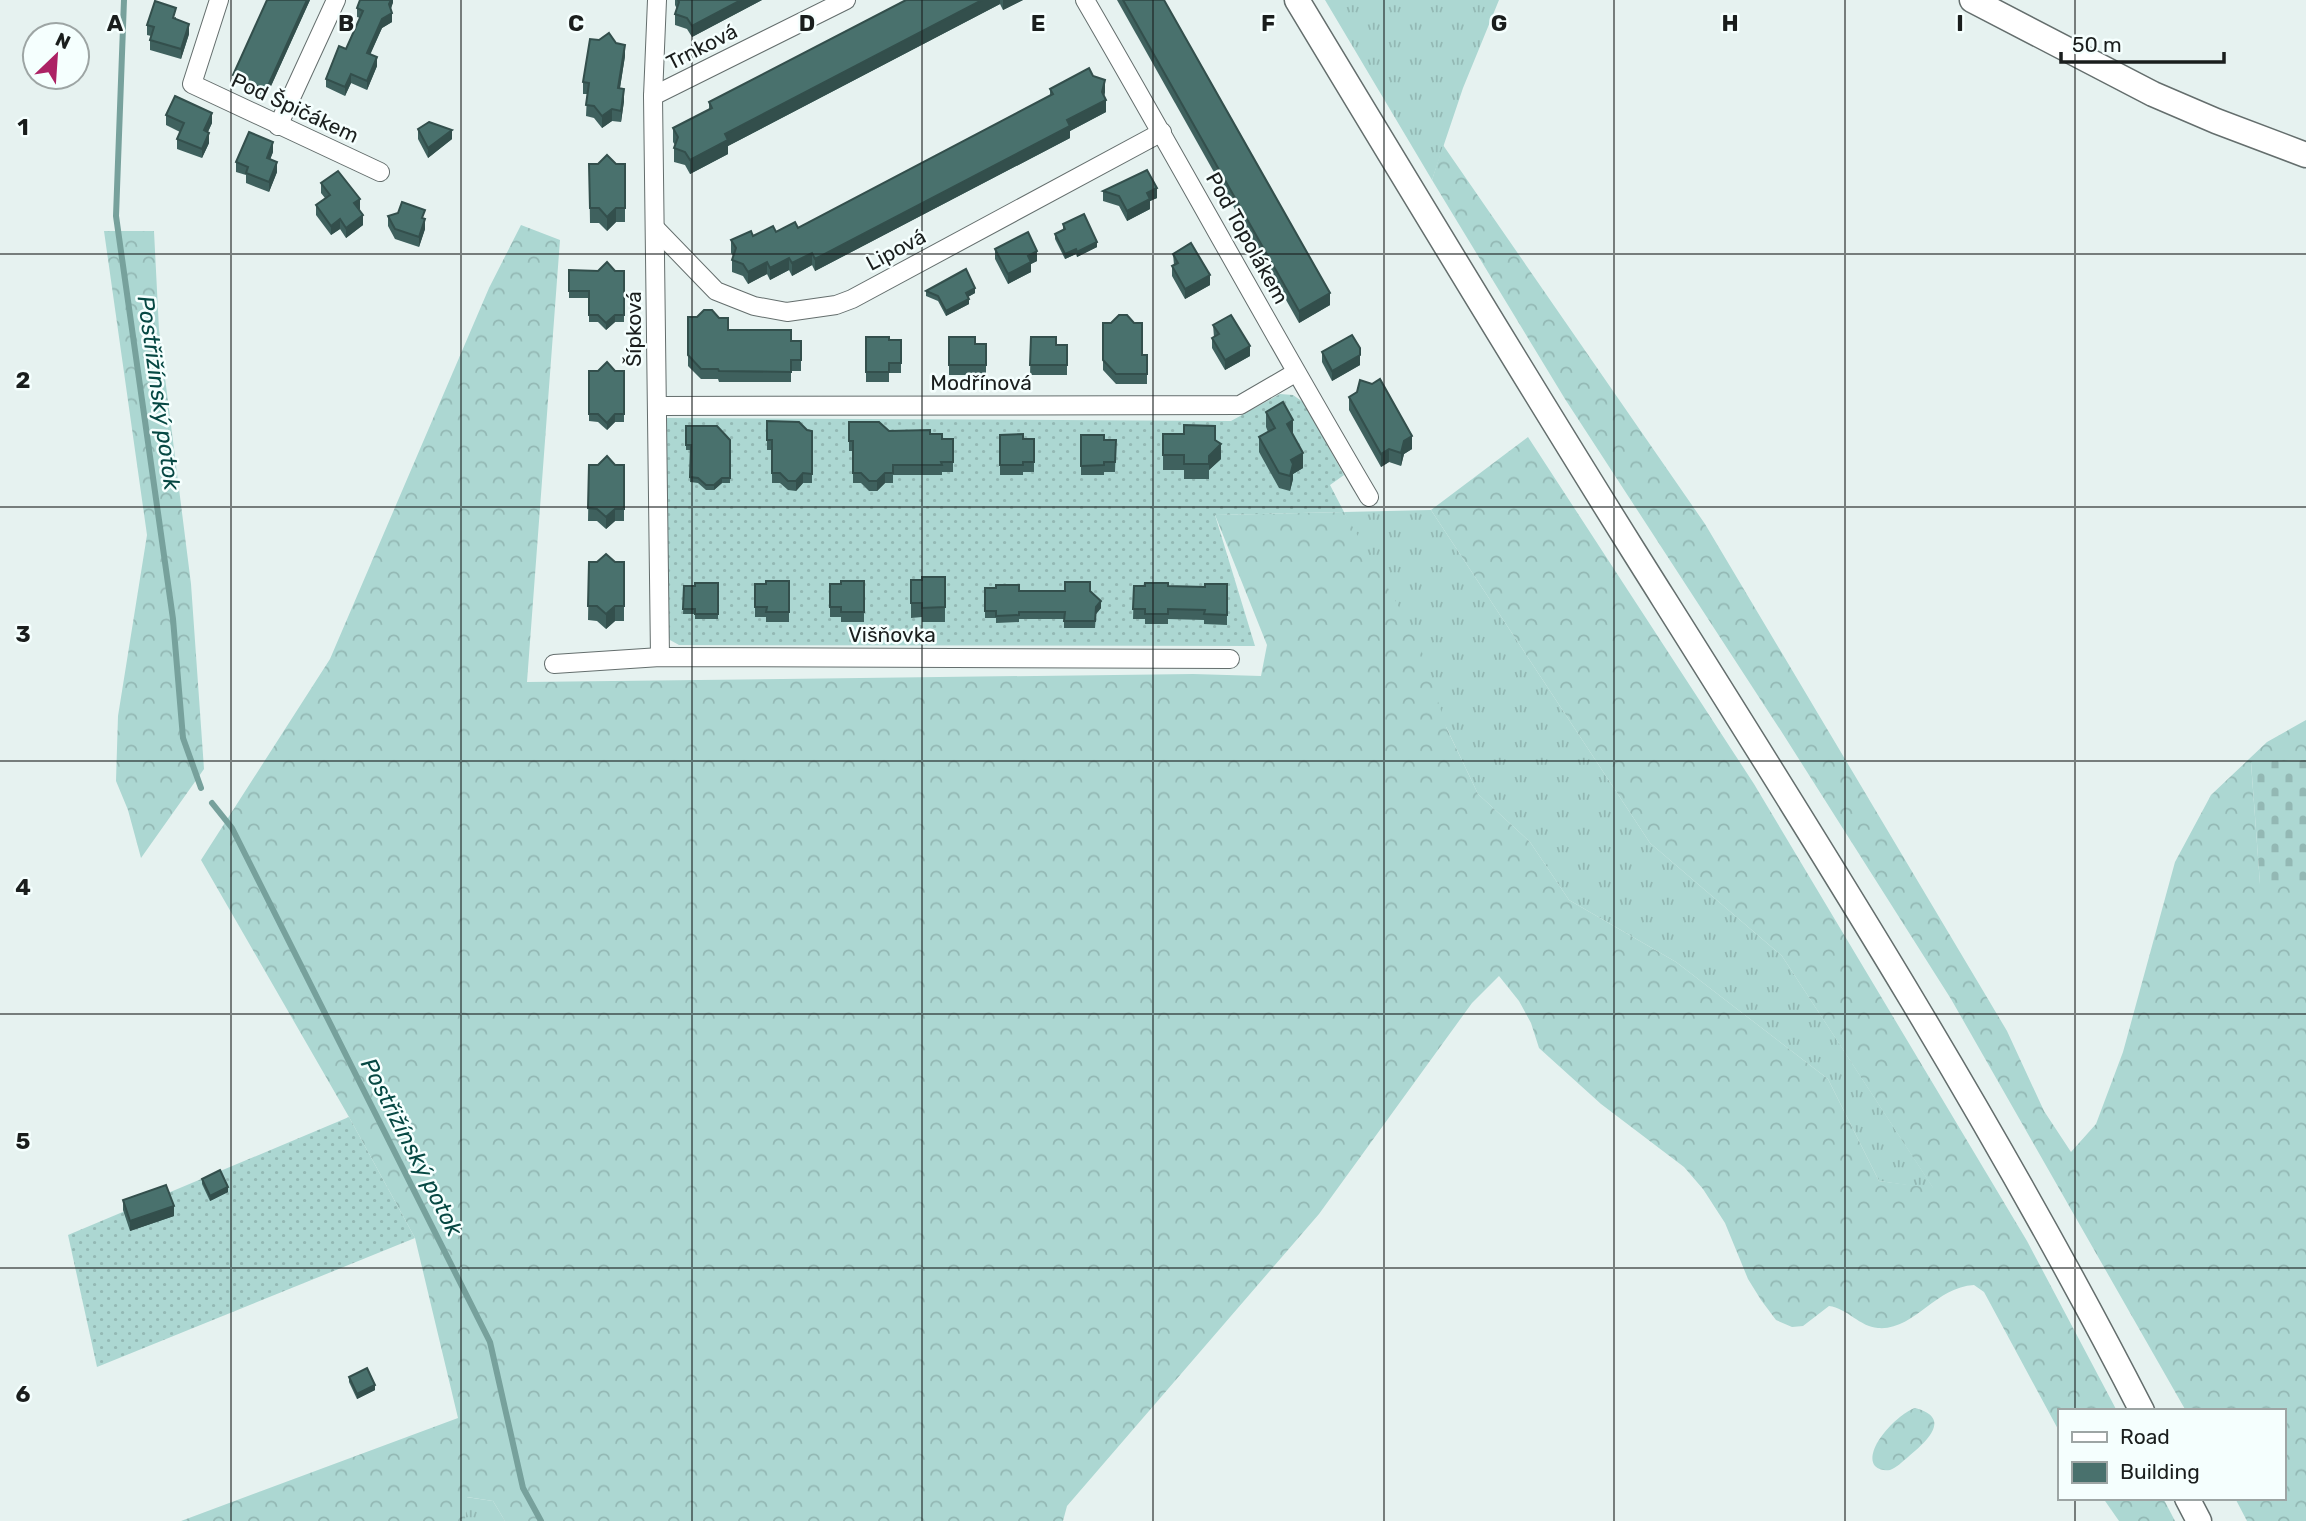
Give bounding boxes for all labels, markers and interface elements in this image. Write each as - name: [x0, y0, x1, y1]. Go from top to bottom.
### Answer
- text: A: [107, 9, 124, 37]
- text: B: [338, 9, 354, 37]
- text: C: [568, 9, 584, 37]
- text: D: [799, 9, 815, 37]
- text: E: [1031, 9, 1045, 37]
- text: F: [1261, 9, 1275, 37]
- text: G: [1491, 9, 1507, 37]
- text: H: [1721, 9, 1739, 37]
- text: I: [1956, 9, 1964, 37]
- street label: Trnková: [662, 18, 741, 75]
- north arrow: [21, 21, 91, 91]
- scale bar: [2061, 21, 2224, 65]
- text: N: [52, 28, 74, 54]
- text: 50 m: [2072, 32, 2122, 57]
- street label: Pod Špičákem: [228, 67, 363, 148]
- text: 1: [17, 113, 29, 141]
- street label: Pod Topolákem: [1201, 168, 1294, 308]
- street label: Lipová: [862, 224, 930, 276]
- street label: Šípková: [621, 291, 646, 367]
- water label: Postřižínský potok: [131, 294, 187, 493]
- text: 2: [16, 366, 30, 394]
- street label: Modřínová: [930, 370, 1032, 395]
- text: 3: [15, 620, 31, 648]
- street label: Višňovka: [848, 622, 936, 647]
- text: 4: [15, 873, 31, 901]
- water label: Postřižínský potok: [355, 1053, 469, 1242]
- text: 5: [16, 1127, 31, 1155]
- text: 6: [16, 1380, 31, 1408]
- legend: [2058, 1409, 2285, 1500]
- text: Road: [2120, 1424, 2170, 1449]
- text: Building: [2120, 1459, 2200, 1484]

